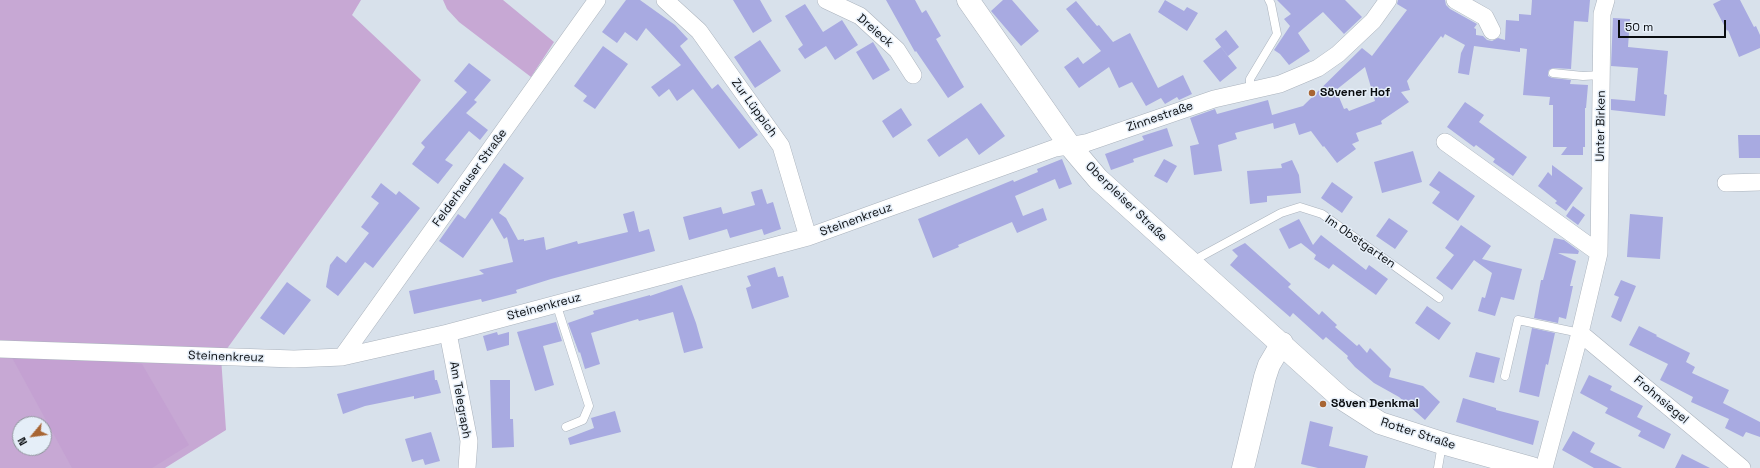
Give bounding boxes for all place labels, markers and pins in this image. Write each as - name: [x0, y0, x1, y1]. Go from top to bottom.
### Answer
- place label: Sövener Hof: [1320, 86, 1390, 100]
- marker: Sövener Hof: [1307, 88, 1317, 98]
- place label: Söven Denkmal: [1331, 397, 1419, 411]
- marker: Söven Denkmal: [1318, 399, 1328, 409]

